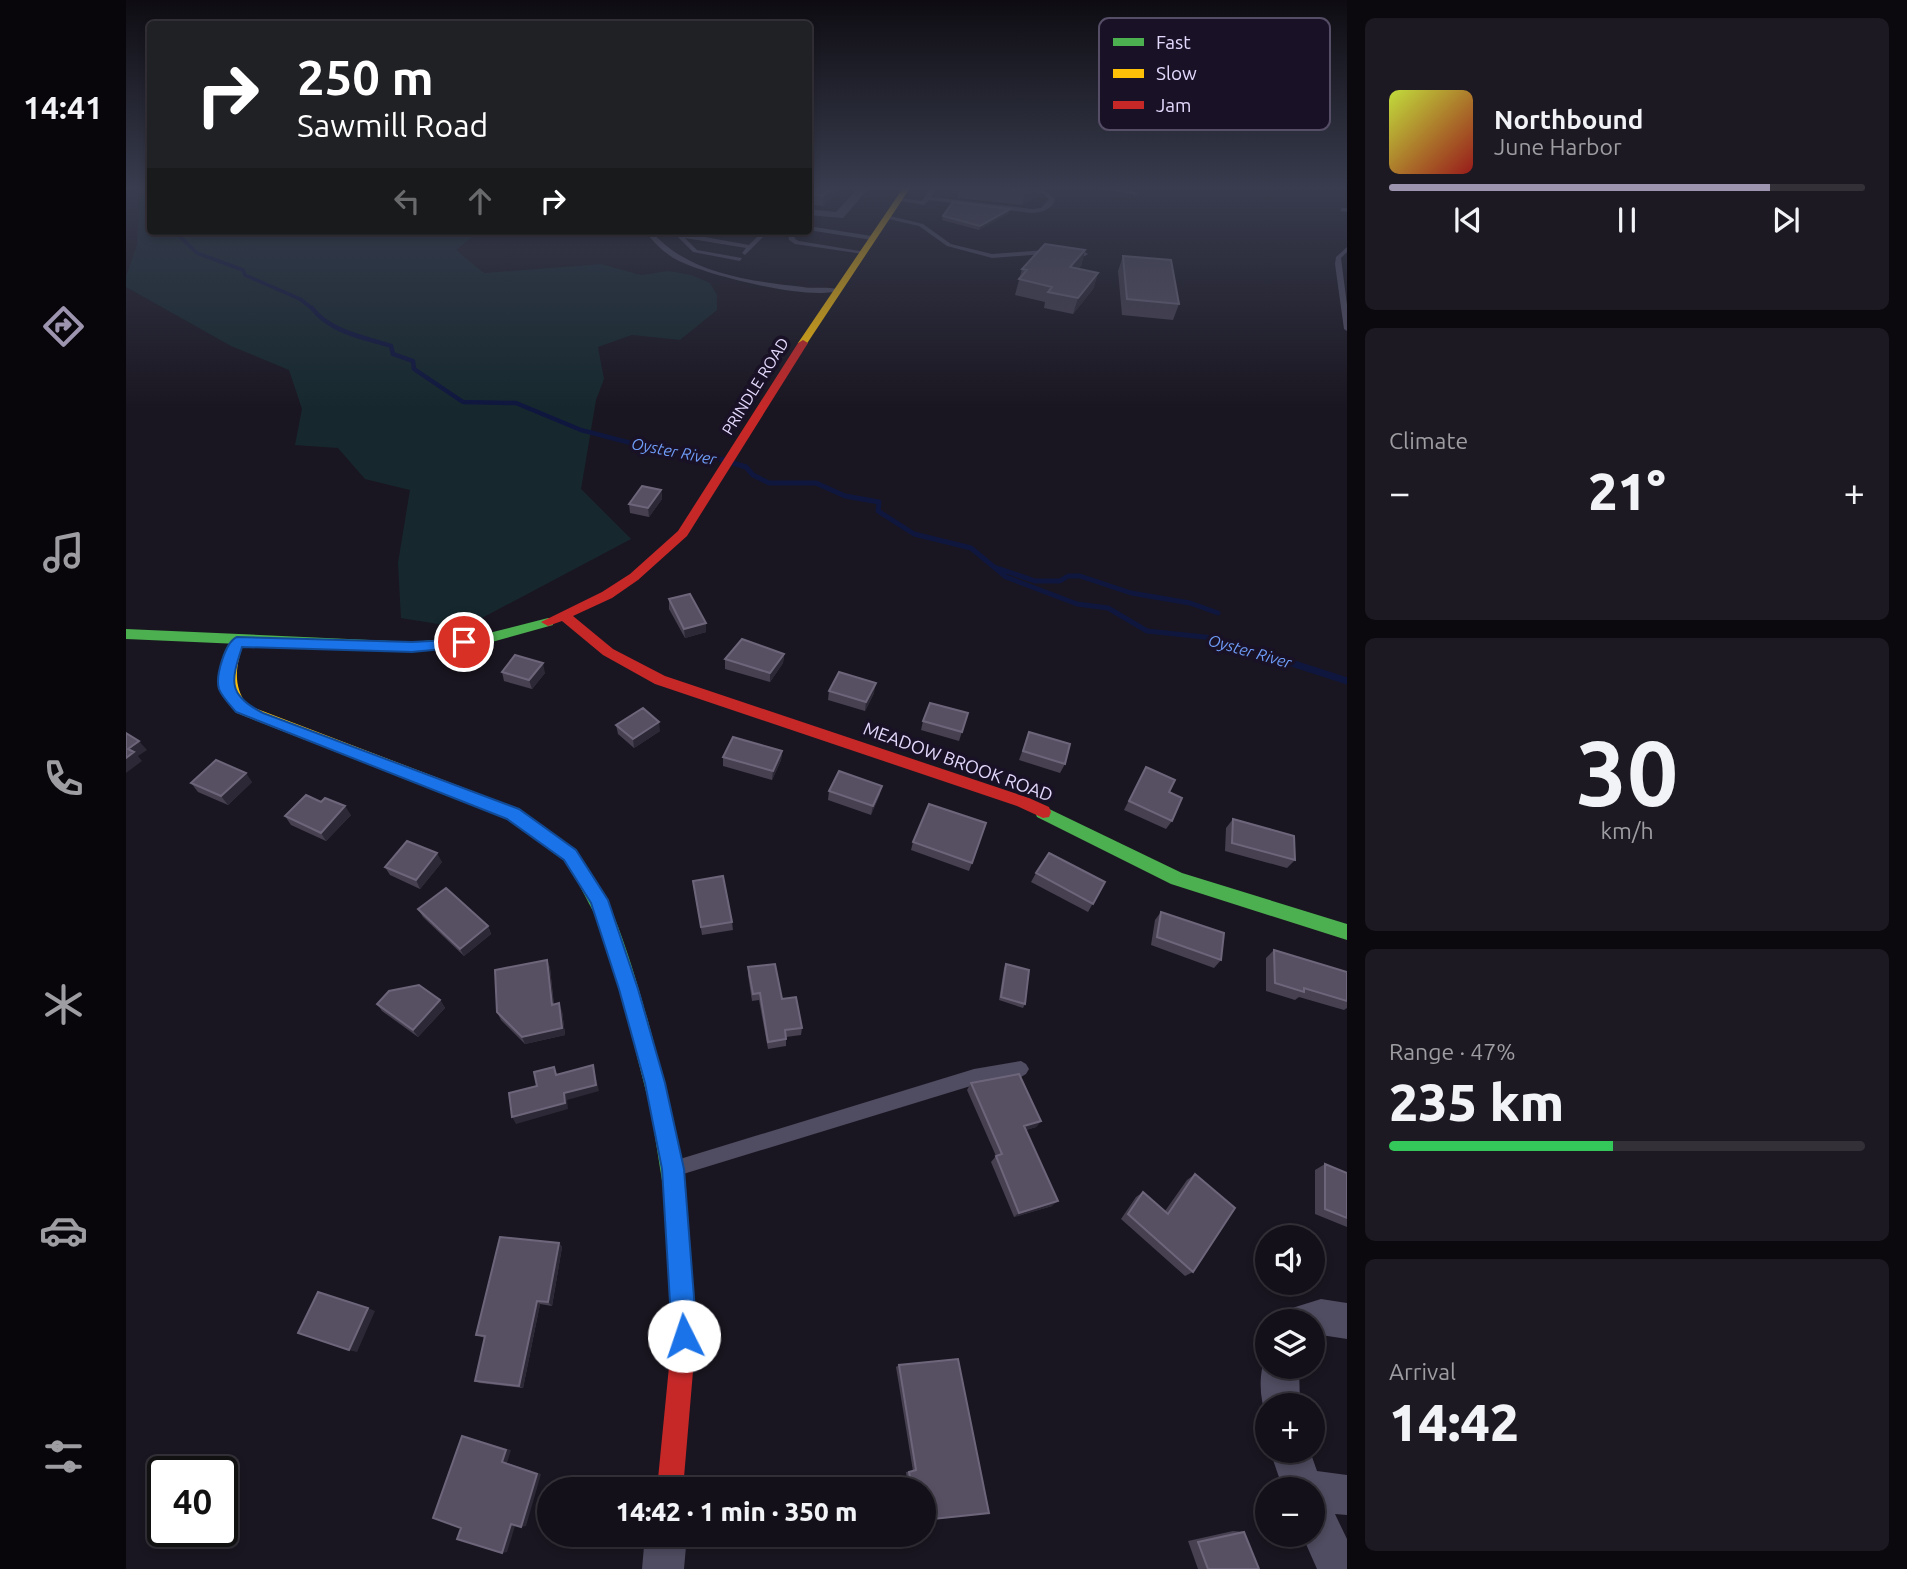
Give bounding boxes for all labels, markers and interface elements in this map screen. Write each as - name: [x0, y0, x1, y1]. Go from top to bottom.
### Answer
- legend: [1099, 18, 1330, 130]
- text: Fast: [1156, 31, 1191, 53]
- icon: right: [182, 49, 273, 140]
- text: 250 m: [297, 49, 434, 104]
- text: Slow: [1156, 62, 1197, 84]
- text: 14:41: [23, 89, 103, 125]
- text: Jam: [1156, 94, 1192, 116]
- text: Northbound: [1494, 105, 1643, 134]
- text: Sawmill Road: [297, 107, 488, 143]
- text: June Harbor: [1494, 134, 1622, 159]
- icon: left: [388, 182, 426, 220]
- icon: ahead: [461, 182, 499, 220]
- icon: right: [534, 182, 572, 220]
- icon: previous: [1449, 201, 1487, 239]
- icon: pause: [1608, 201, 1646, 239]
- icon: next: [1767, 201, 1805, 239]
- icon: directions: [39, 302, 88, 351]
- street label: PRINDLE ROAD: [718, 334, 792, 438]
- text: Climate: [1389, 428, 1468, 453]
- water label: Oyster River: [630, 434, 719, 468]
- text: 21°: [1588, 462, 1666, 520]
- text: −: [1389, 471, 1410, 513]
- text: +: [1844, 471, 1865, 513]
- icon: music: [39, 528, 88, 577]
- pin: [434, 612, 494, 672]
- icon: arrive: [445, 623, 483, 661]
- water label: Oyster River: [1206, 630, 1295, 672]
- street label: MEADOW BROOK ROAD: [861, 717, 1056, 805]
- text: 30: [1576, 721, 1678, 823]
- icon: phone: [39, 754, 88, 803]
- text: km/h: [1600, 818, 1654, 843]
- icon: climate: [39, 980, 88, 1029]
- text: Range · 47%: [1389, 1039, 1516, 1064]
- text: 235 km: [1389, 1073, 1564, 1131]
- icon: car: [39, 1206, 88, 1255]
- map controls: [1255, 1225, 1325, 1547]
- button: sound: [1255, 1225, 1325, 1295]
- position arrow: [647, 1299, 721, 1373]
- button: layers: [1255, 1309, 1325, 1379]
- text: Arrival: [1389, 1359, 1456, 1384]
- button: +: [1255, 1393, 1325, 1463]
- text: 14:42: [1389, 1393, 1519, 1451]
- icon: filters: [39, 1432, 88, 1481]
- speed limit sign: 40: [147, 1456, 238, 1547]
- button: −: [1255, 1477, 1325, 1547]
- text: 14:42 · 1 min · 350 m: [616, 1497, 857, 1526]

